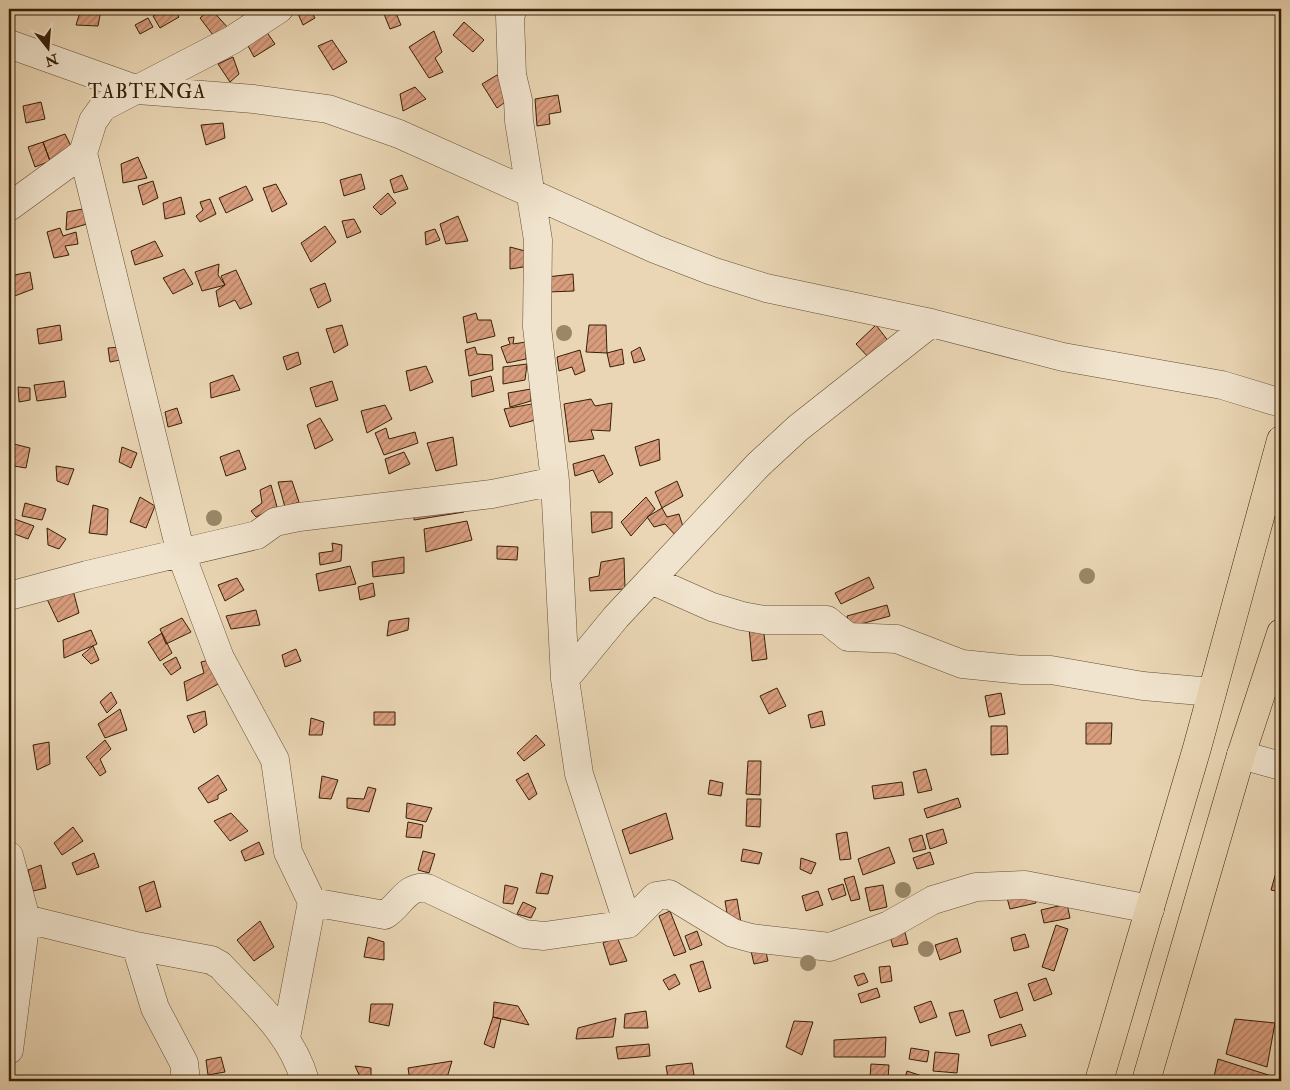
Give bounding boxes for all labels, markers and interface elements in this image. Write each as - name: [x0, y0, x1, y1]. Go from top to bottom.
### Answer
- north arrow: [22, 22, 72, 72]
- text: N: [43, 50, 61, 70]
- district label: TABTENGA: [88, 80, 206, 104]

